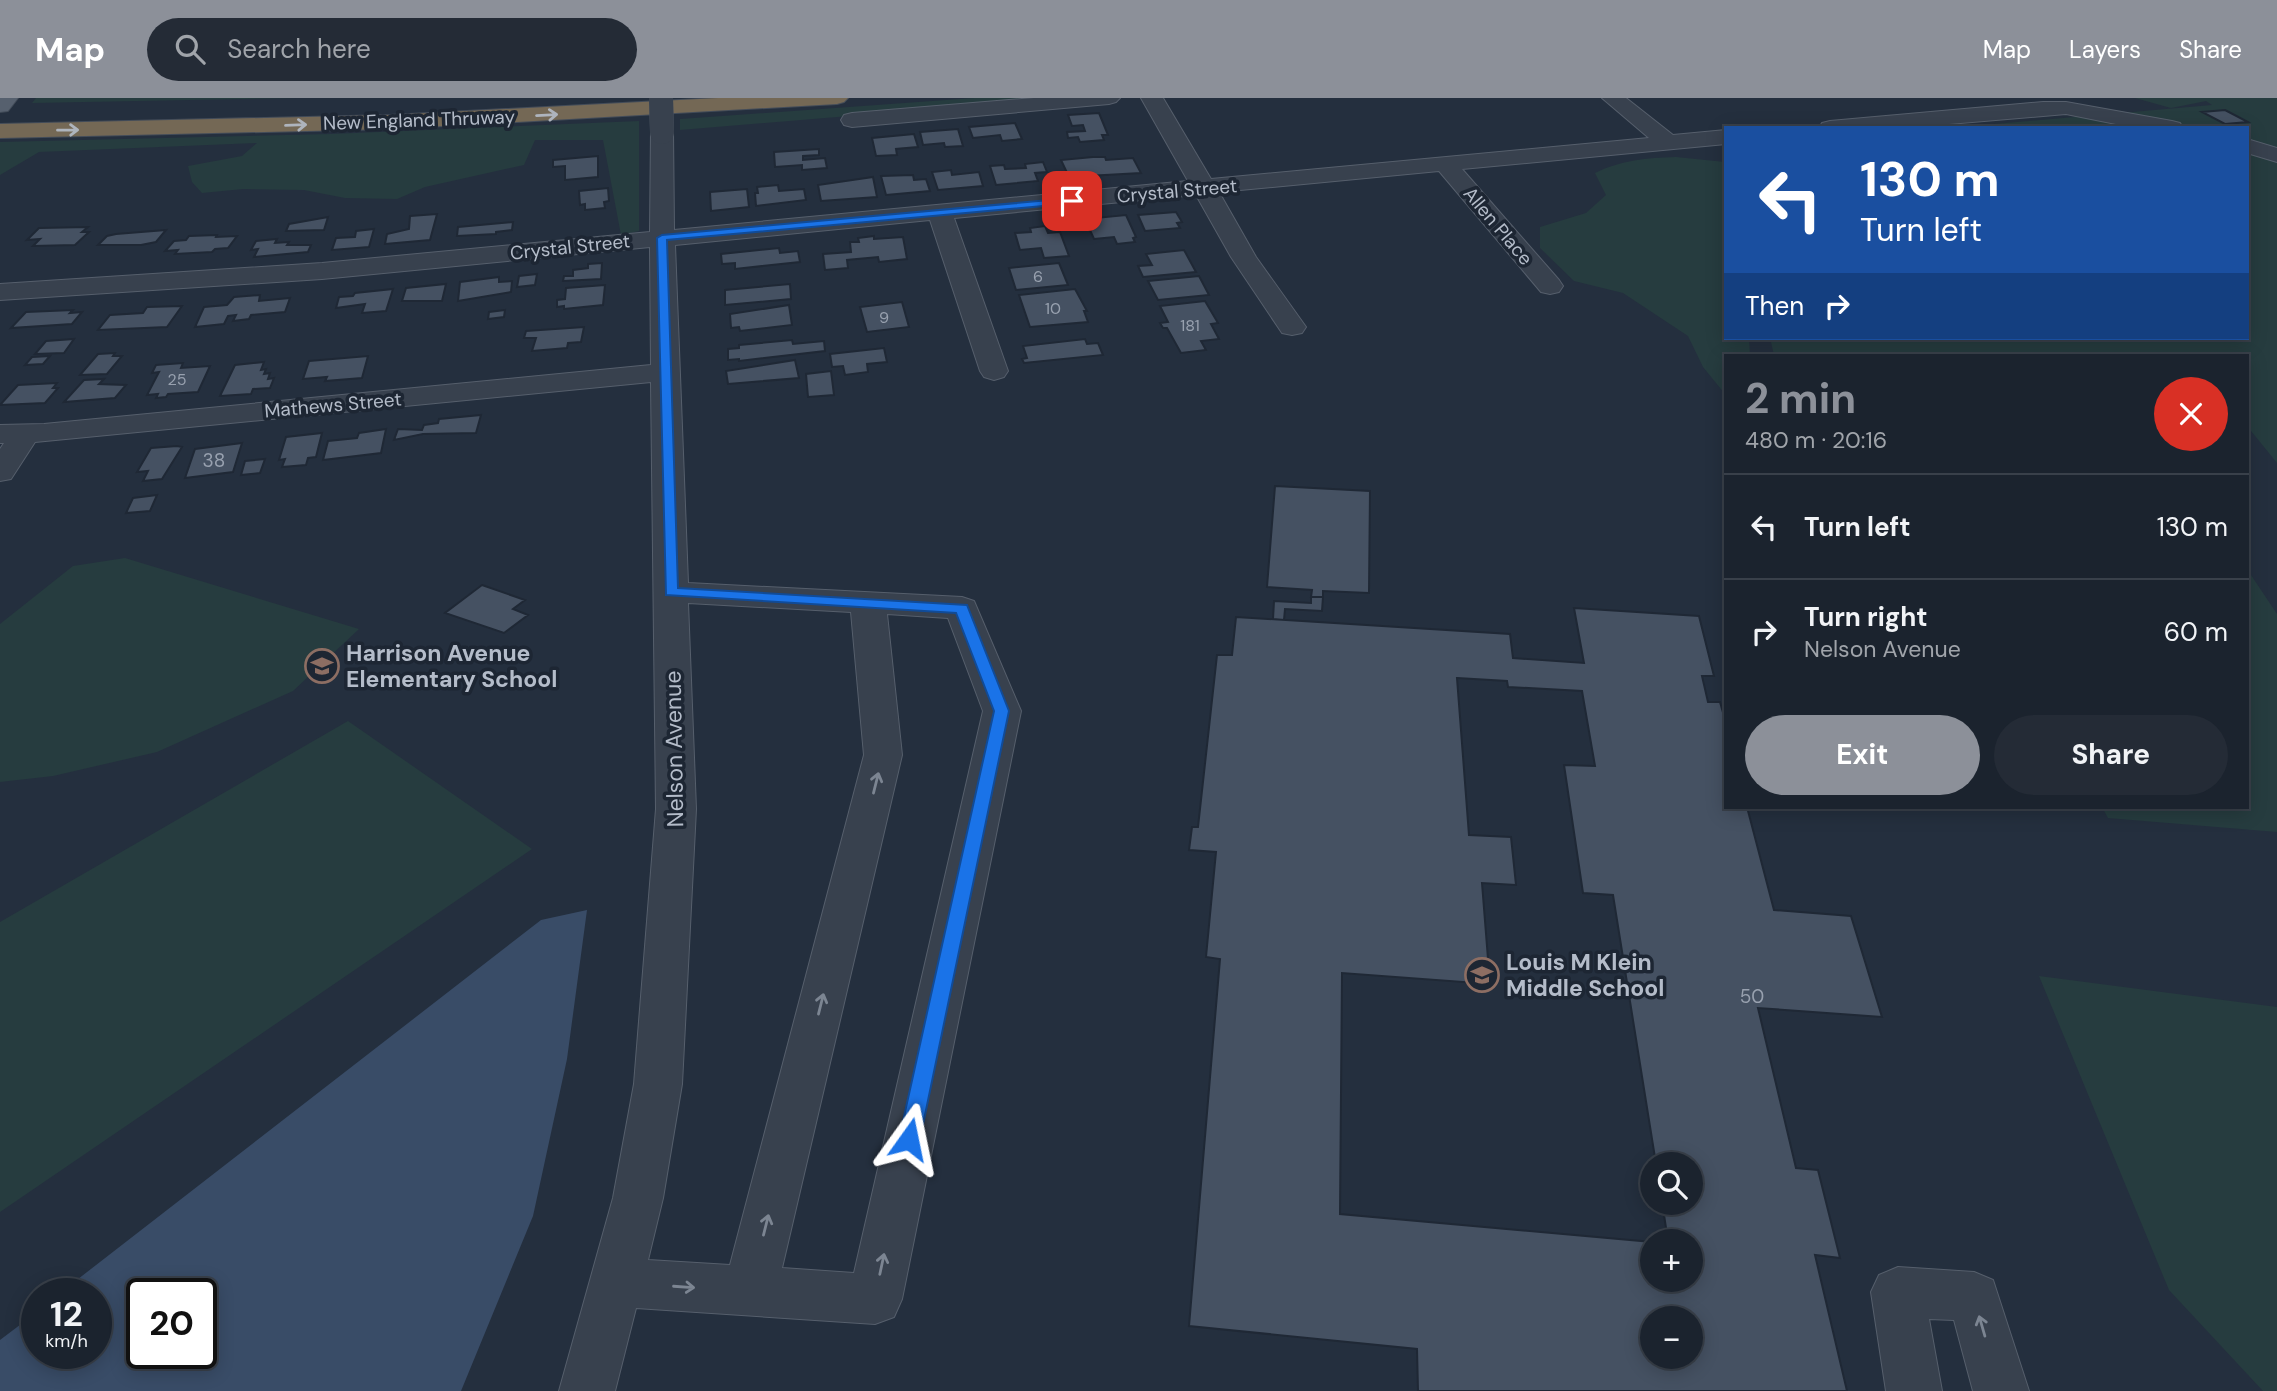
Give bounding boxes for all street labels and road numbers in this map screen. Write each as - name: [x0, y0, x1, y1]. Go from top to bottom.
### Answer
- street label: New England Thruway: [323, 104, 516, 136]
- street label: Crystal Street: [1116, 173, 1238, 209]
- street label: Allen Place: [1458, 182, 1538, 270]
- street label: Crystal Street: [509, 228, 631, 266]
- street label: Mathews Street: [263, 387, 403, 423]
- street label: Nelson Avenue: [658, 670, 690, 828]

